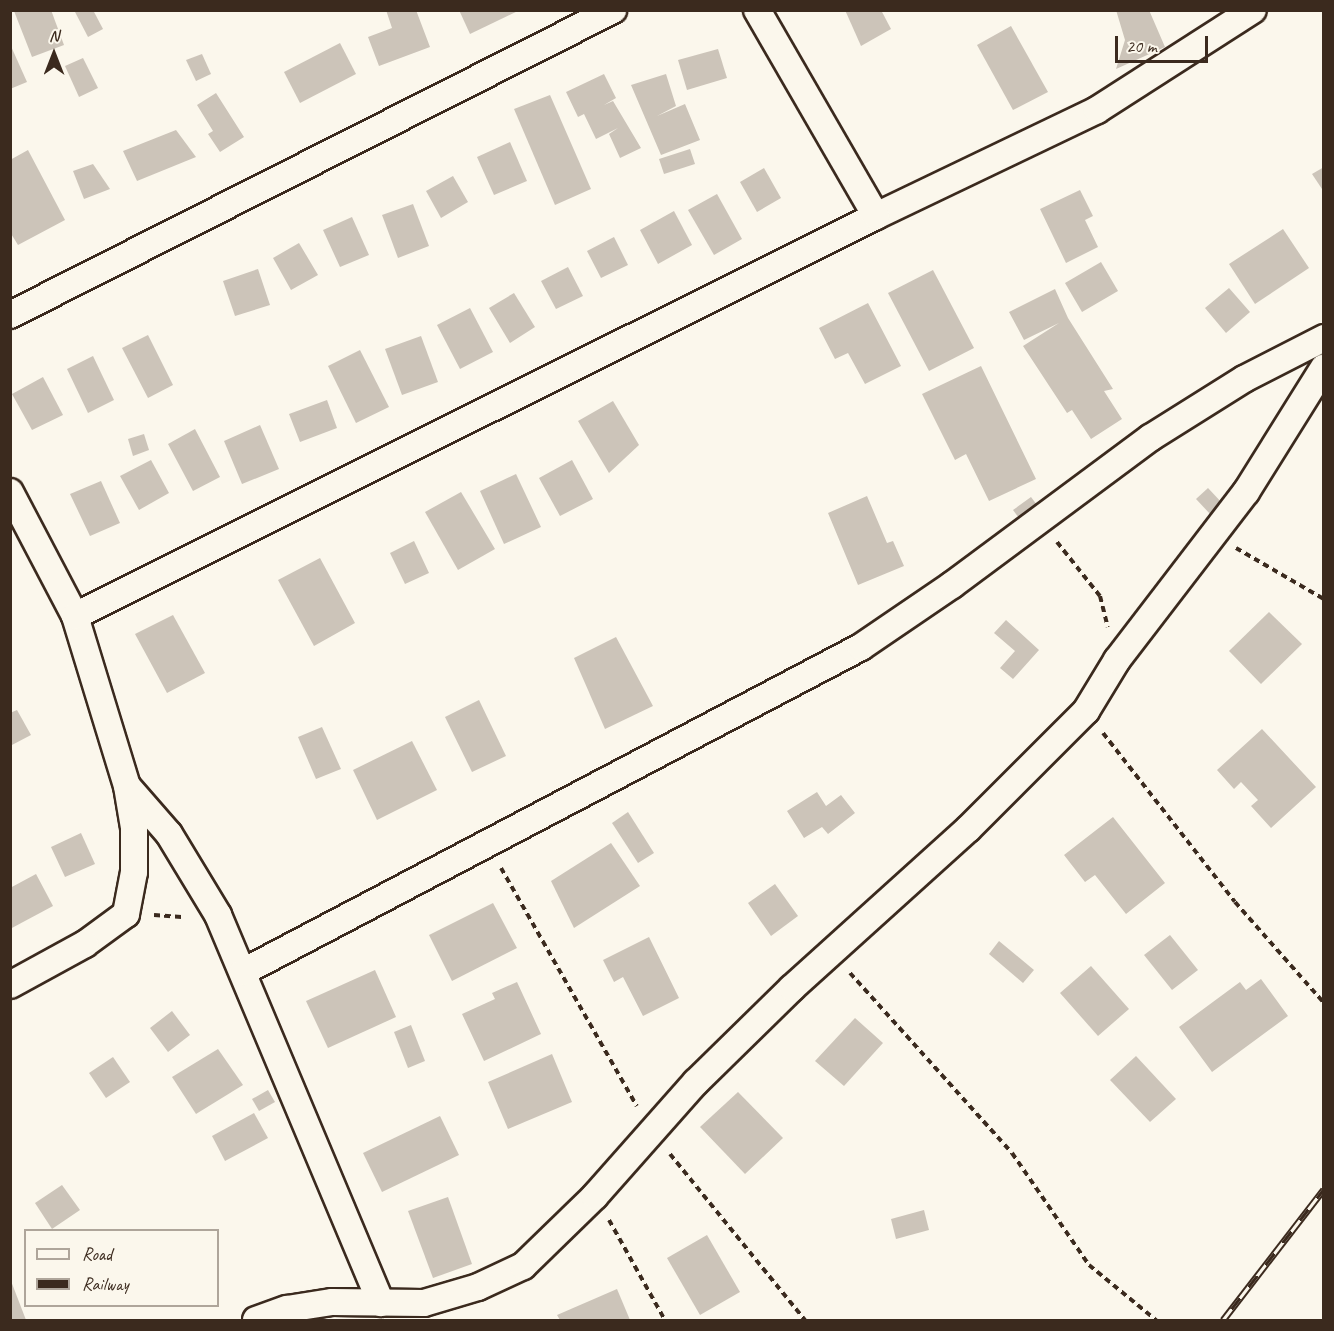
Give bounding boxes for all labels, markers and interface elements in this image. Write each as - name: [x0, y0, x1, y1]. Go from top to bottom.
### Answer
- north arrow: [24, 24, 84, 84]
- scale bar: [1118, 24, 1211, 62]
- text: N: [49, 26, 59, 46]
- text: 20 m: [1126, 35, 1157, 57]
- legend: [24, 1229, 219, 1307]
- text: Road: [82, 1243, 112, 1265]
- text: Railway: [82, 1273, 129, 1295]

